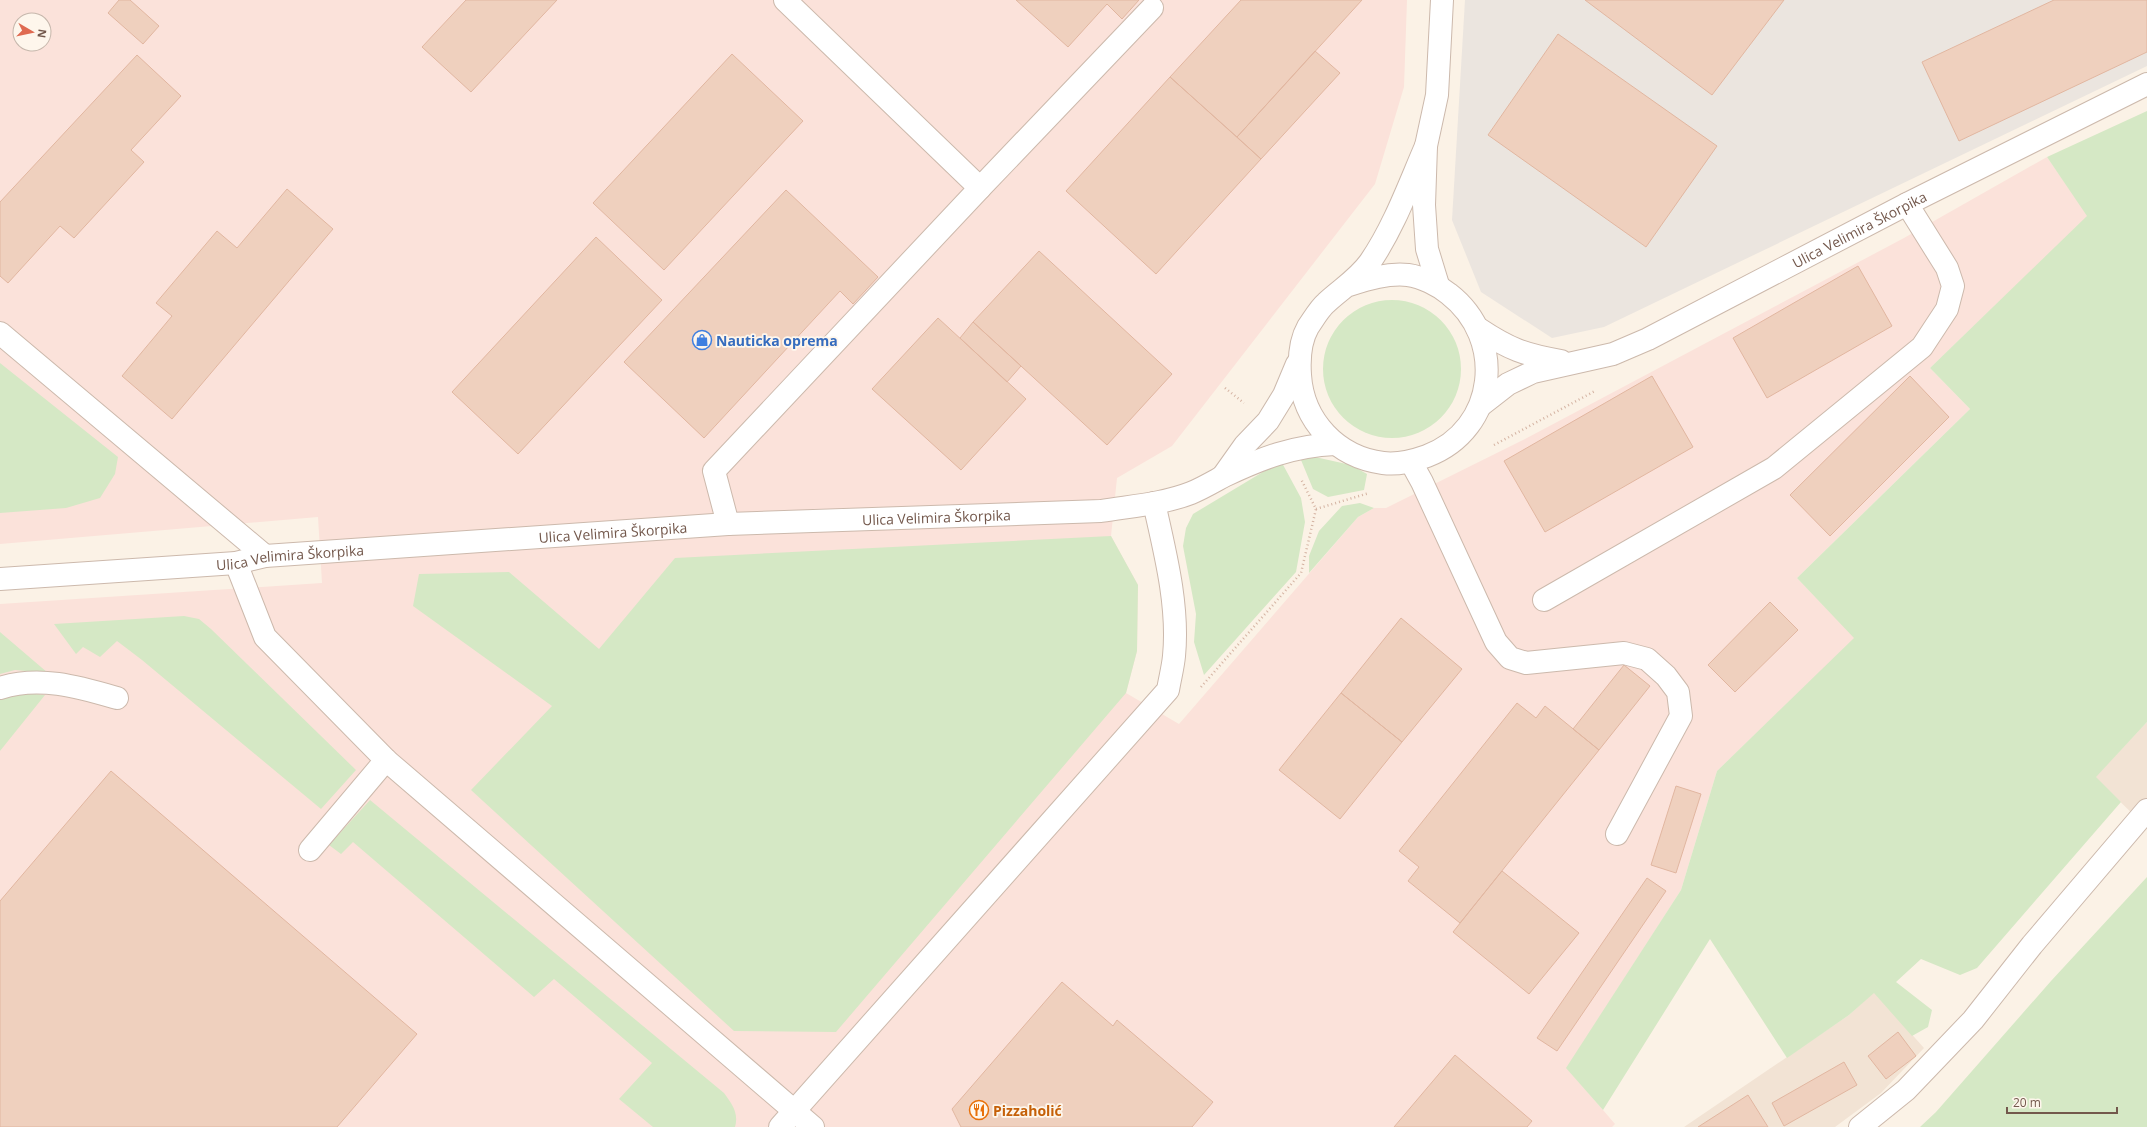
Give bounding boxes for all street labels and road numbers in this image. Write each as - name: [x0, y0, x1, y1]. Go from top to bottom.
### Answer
- street label: Ulica Velimira Škorpika: [1789, 186, 1929, 272]
- street label: Ulica Velimira Škorpika: [862, 505, 1011, 529]
- street label: Ulica Velimira Škorpika: [538, 517, 688, 547]
- street label: Ulica Velimira Škorpika: [215, 540, 365, 574]

